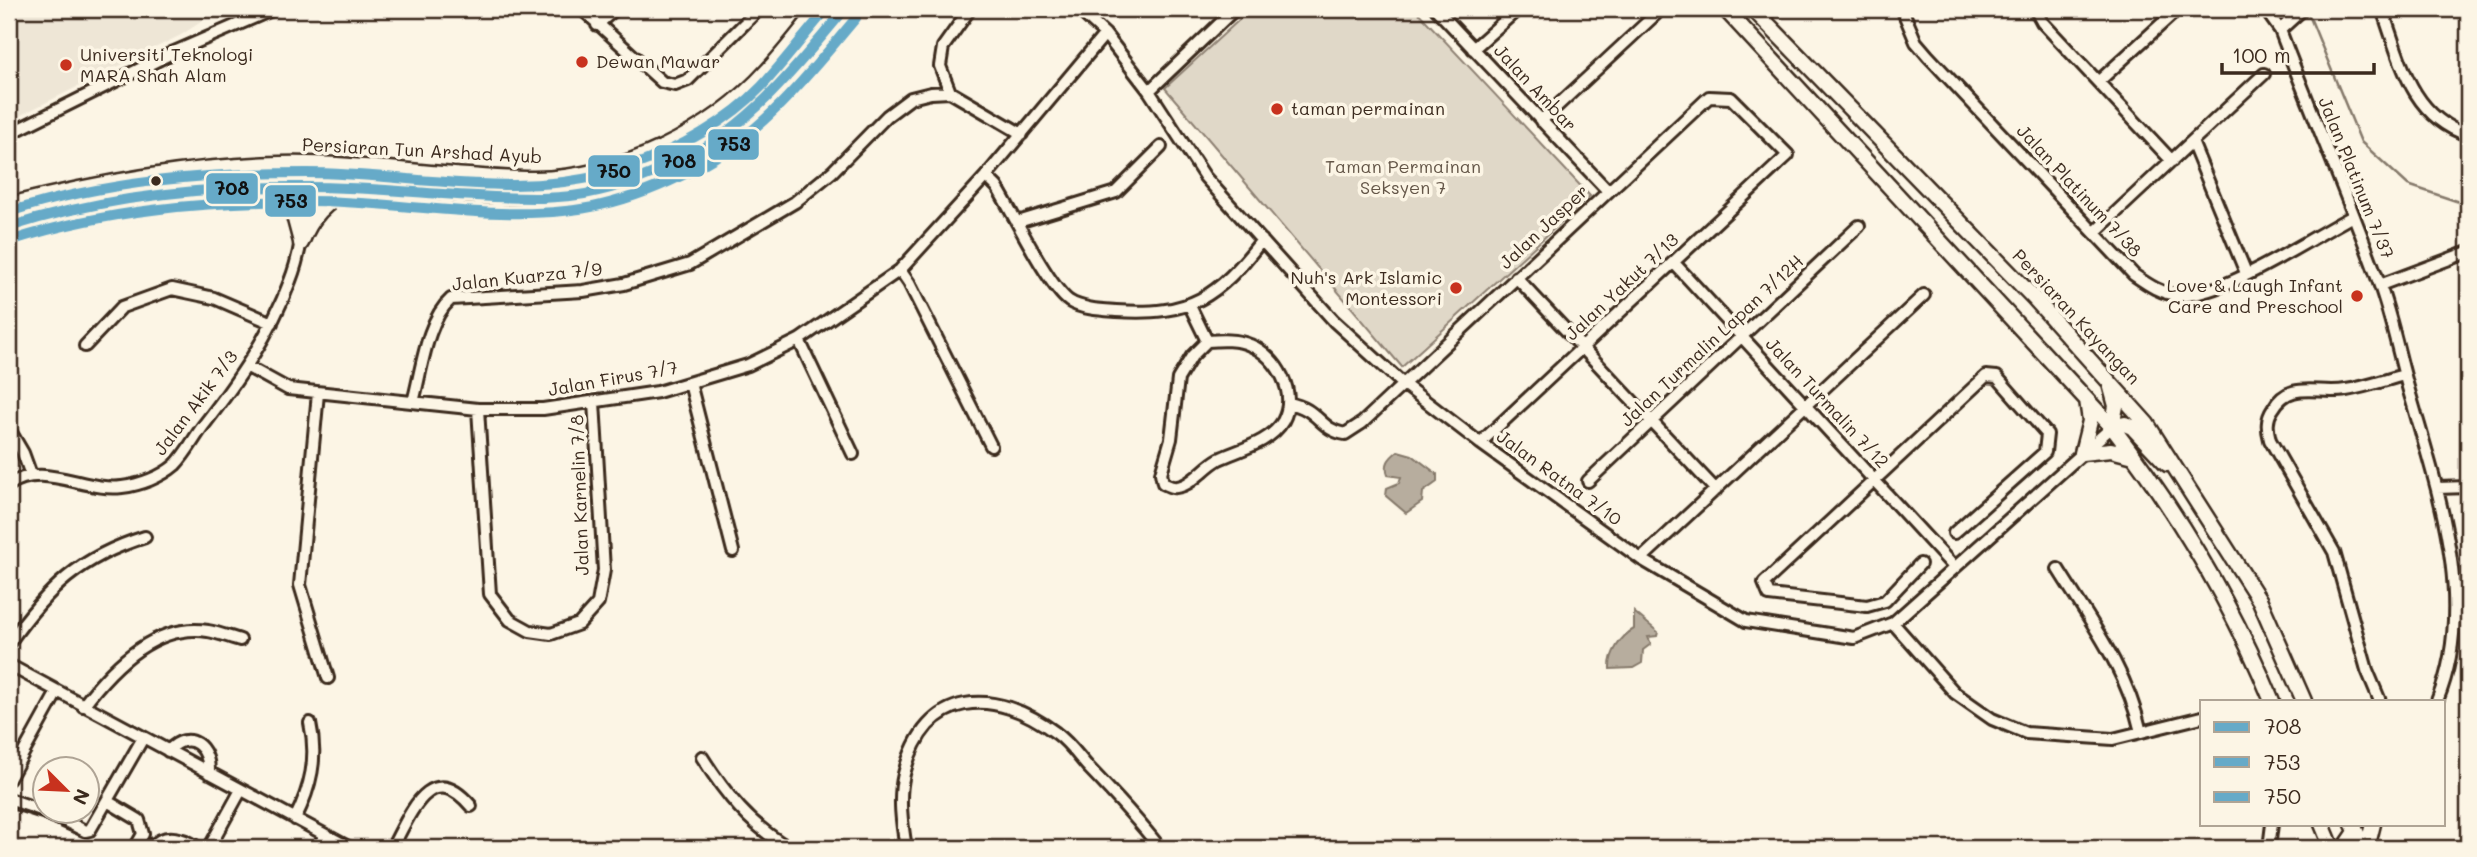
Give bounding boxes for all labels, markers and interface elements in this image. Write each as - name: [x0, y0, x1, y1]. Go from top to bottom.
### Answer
- scale bar: [2222, 32, 2374, 76]
- street label: Jalan Ambar: [1489, 39, 1582, 136]
- text: 100 m: [2232, 41, 2291, 68]
- place label: Universiti Teknologi MARA Shah Alam: [80, 42, 253, 87]
- place label: Dewan Mawar: [596, 49, 720, 73]
- marker: Dewan Mawar: [574, 54, 590, 70]
- marker: Universiti Teknologi MARA Shah Alam: [58, 57, 74, 73]
- street label: Jalan Platinum 7/37: [2313, 93, 2400, 262]
- place label: taman permainan: [1291, 96, 1445, 120]
- marker: taman permainan: [1269, 101, 1285, 117]
- street label: Jalan Platinum 7/38: [2012, 119, 2148, 262]
- line badge: 753: [707, 128, 760, 161]
- text: 753: [717, 131, 751, 156]
- street label: Persiaran Tun Arshad Ayub: [301, 132, 543, 168]
- line badge: 708: [653, 144, 706, 178]
- text: 708: [662, 148, 697, 173]
- line badge: 750: [587, 154, 641, 188]
- park label: Taman Permainan Seksyen 7: [1325, 154, 1481, 199]
- text: 750: [597, 158, 631, 183]
- line badge: 708: [205, 172, 259, 205]
- unlabelled marker: [149, 174, 163, 188]
- text: 708: [215, 175, 250, 200]
- street label: Jalan Jasper: [1494, 179, 1593, 274]
- line badge: 753: [264, 184, 317, 218]
- text: 753: [274, 188, 308, 213]
- street label: Jalan Yakut 7/13: [1559, 227, 1683, 345]
- street label: Persiaran Kayangan: [2008, 243, 2146, 389]
- street label: Jalan Turmalin Lapan 7/12H: [1615, 249, 1808, 432]
- street label: Jalan Kuarza 7/9: [451, 256, 603, 296]
- place label: Nuh's Ark Islamic Montessori: [1291, 265, 1442, 310]
- place label: Love & Laugh Infant Care and Preschool: [2167, 273, 2343, 318]
- marker: Nuh's Ark Islamic Montessori: [1448, 280, 1464, 296]
- marker: Love & Laugh Infant Care and Preschool: [2349, 288, 2365, 304]
- street label: Jalan Turmalin 7/12: [1761, 332, 1895, 473]
- street label: Jalan Akik 7/3: [148, 345, 243, 460]
- street label: Jalan Firus 7/7: [546, 355, 679, 401]
- street label: Jalan Karnelin 7/8: [564, 414, 594, 576]
- street label: Jalan Ratna 7/10: [1492, 424, 1627, 531]
- legend: [2200, 700, 2446, 826]
- text: 708: [2264, 712, 2301, 739]
- text: 753: [2264, 748, 2300, 775]
- north arrow: [32, 756, 102, 826]
- text: 750: [2264, 782, 2301, 809]
- text: N: [68, 785, 96, 809]

